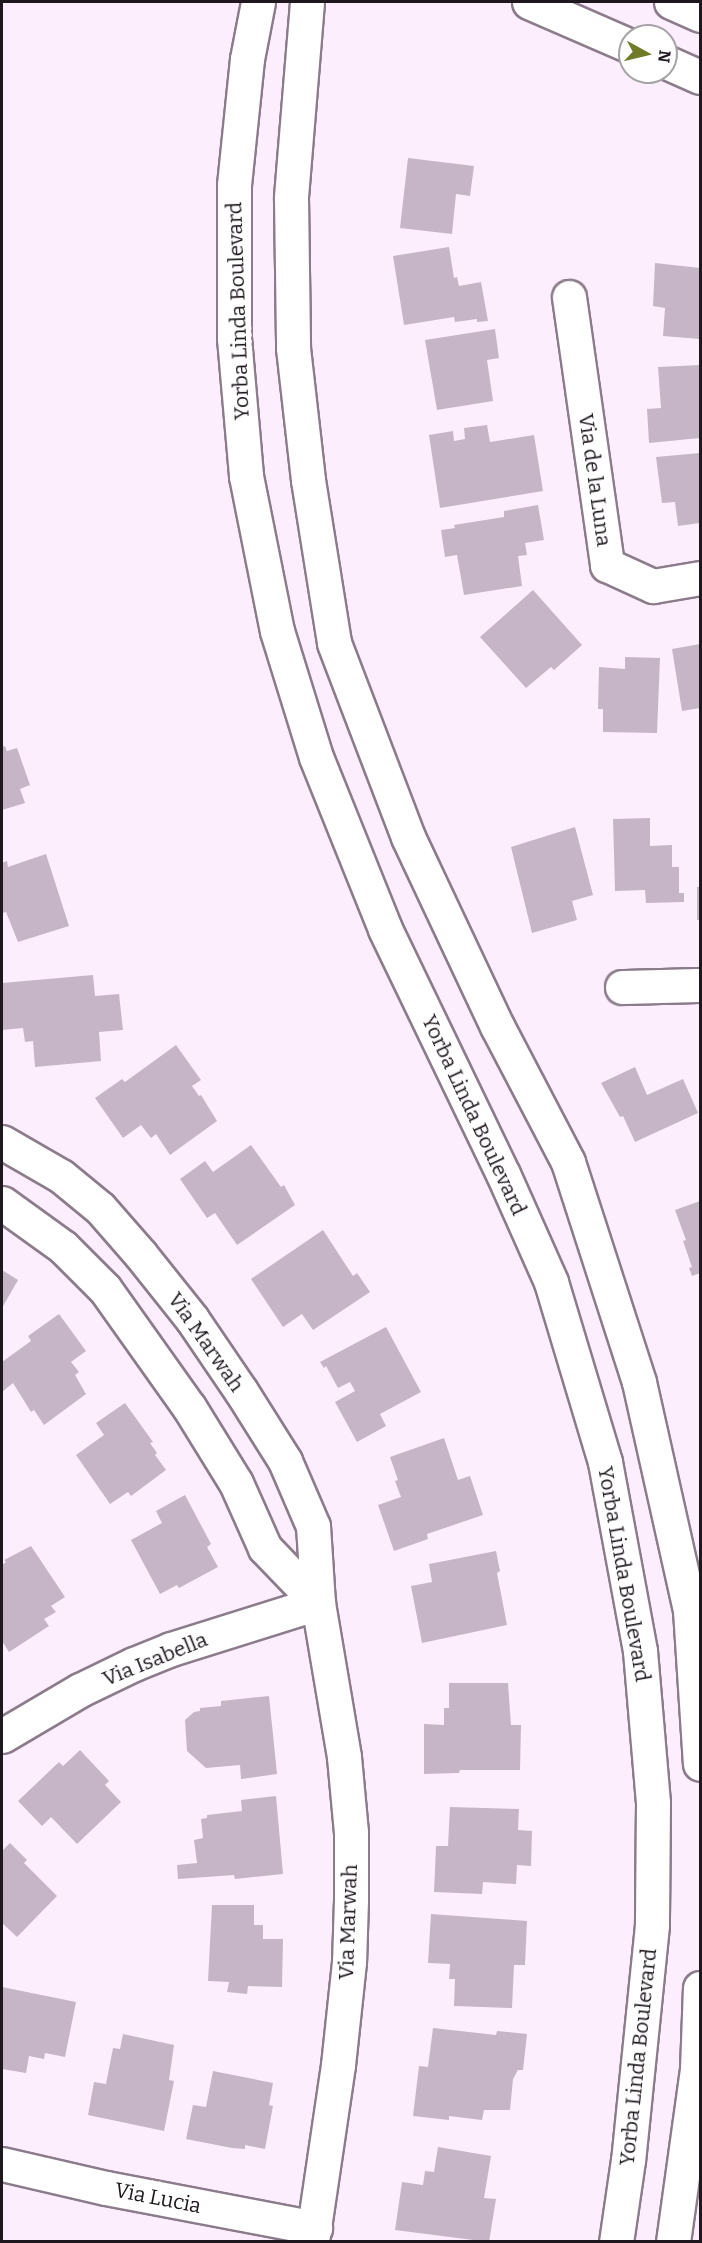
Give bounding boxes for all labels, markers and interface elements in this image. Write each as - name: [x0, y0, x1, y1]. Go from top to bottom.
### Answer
- north arrow: [618, 24, 678, 84]
- text: N: [654, 49, 675, 64]
- street label: Yorba Linda Boulevard: [222, 201, 254, 421]
- street label: Via de la Luna: [573, 412, 617, 548]
- street label: Yorba Linda Boulevard: [416, 1011, 532, 1219]
- street label: Via Marwah: [163, 1287, 249, 1397]
- street label: Yorba Linda Boulevard: [593, 1464, 655, 1684]
- street label: Via Isabella: [99, 1627, 211, 1691]
- street label: Via Marwah: [333, 1864, 363, 1980]
- street label: Yorba Linda Boulevard: [614, 1947, 662, 2167]
- street label: Via Lucia: [113, 2177, 203, 2219]

